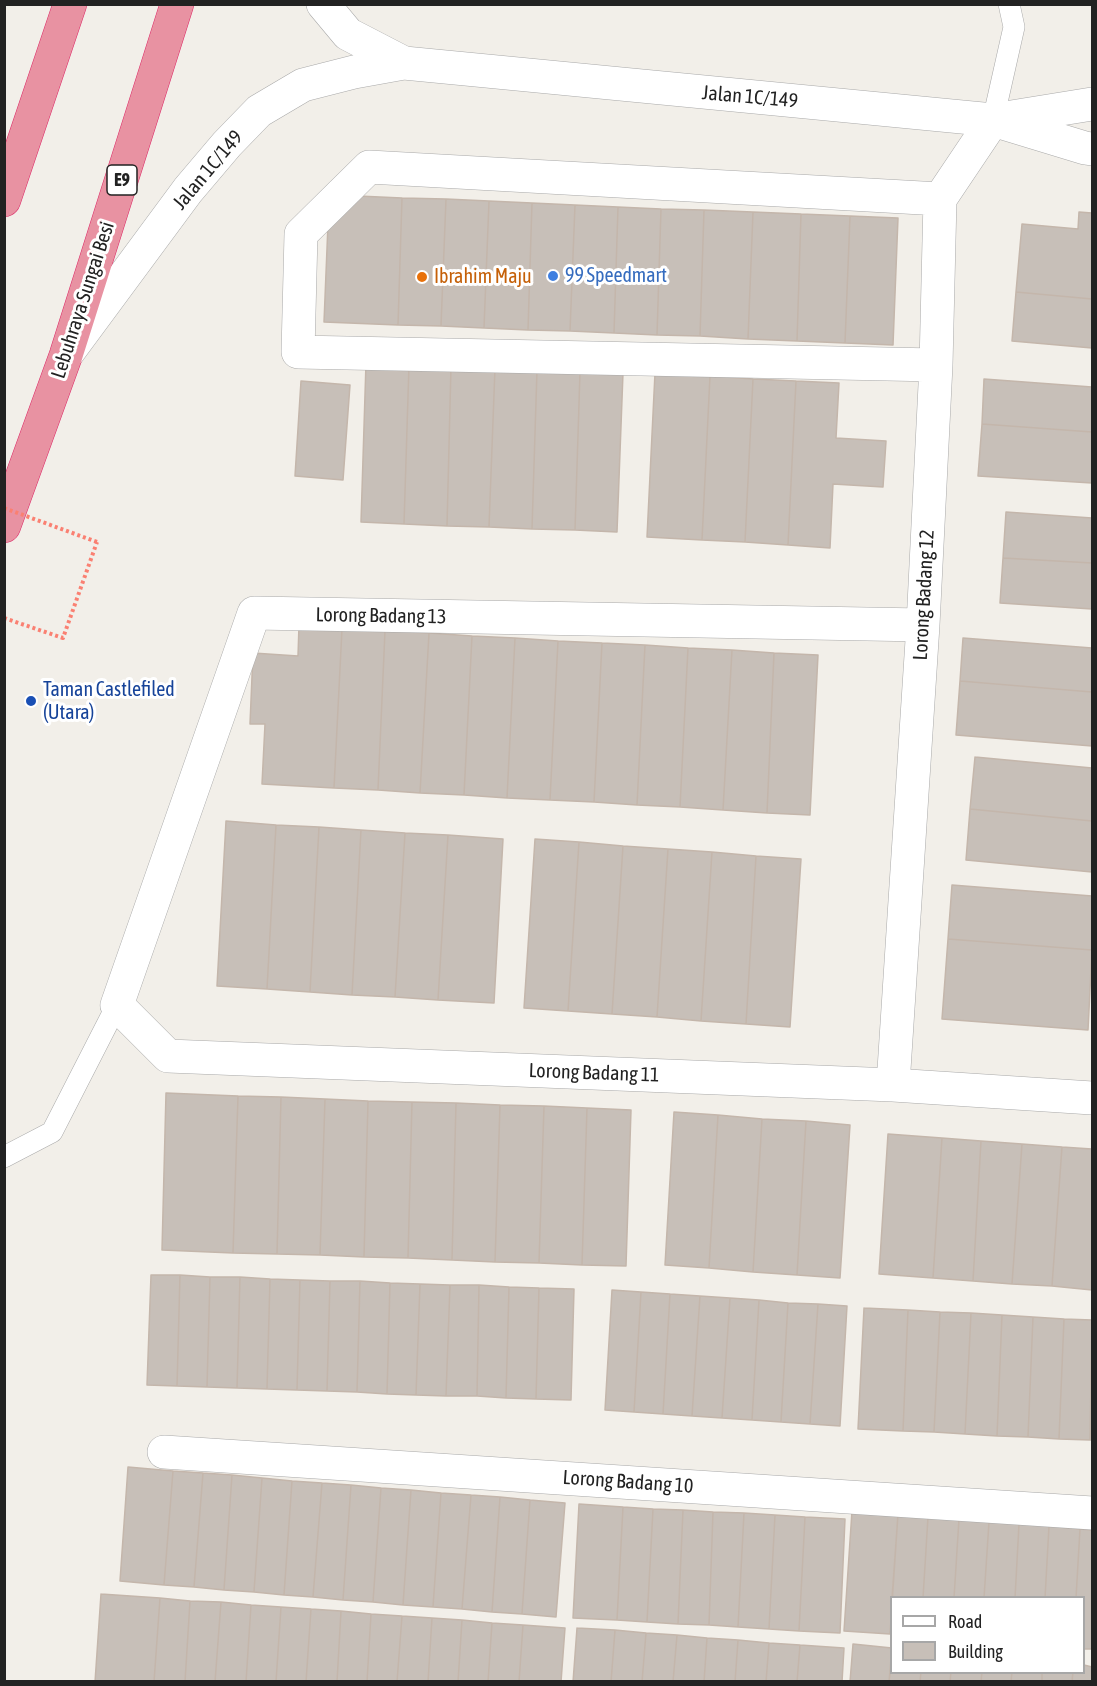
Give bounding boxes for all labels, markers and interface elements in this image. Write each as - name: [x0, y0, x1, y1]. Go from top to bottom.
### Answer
- street label: Jalan 1C/149: [701, 81, 799, 113]
- street label: Jalan 1C/149: [168, 125, 248, 215]
- road number: E9: [107, 165, 137, 195]
- street label: Lebuhraya Sungai Besi: [46, 219, 120, 381]
- place label: 99 Speedmart: [565, 264, 667, 288]
- place label: Ibrahim Maju: [434, 265, 532, 289]
- marker: 99 Speedmart: [546, 269, 560, 283]
- marker: Ibrahim Maju: [415, 270, 429, 284]
- street label: Lorong Badang 12: [909, 529, 939, 661]
- street label: Lorong Badang 13: [315, 603, 447, 629]
- place label: Taman Castlefiled (Utara): [43, 678, 175, 725]
- marker: Taman Castlefiled (Utara): [24, 694, 38, 708]
- street label: Lorong Badang 11: [528, 1059, 660, 1087]
- street label: Lorong Badang 10: [562, 1465, 694, 1499]
- legend: [890, 1596, 1085, 1674]
- text: Road: [948, 1611, 982, 1632]
- text: Building: [948, 1641, 1003, 1662]

